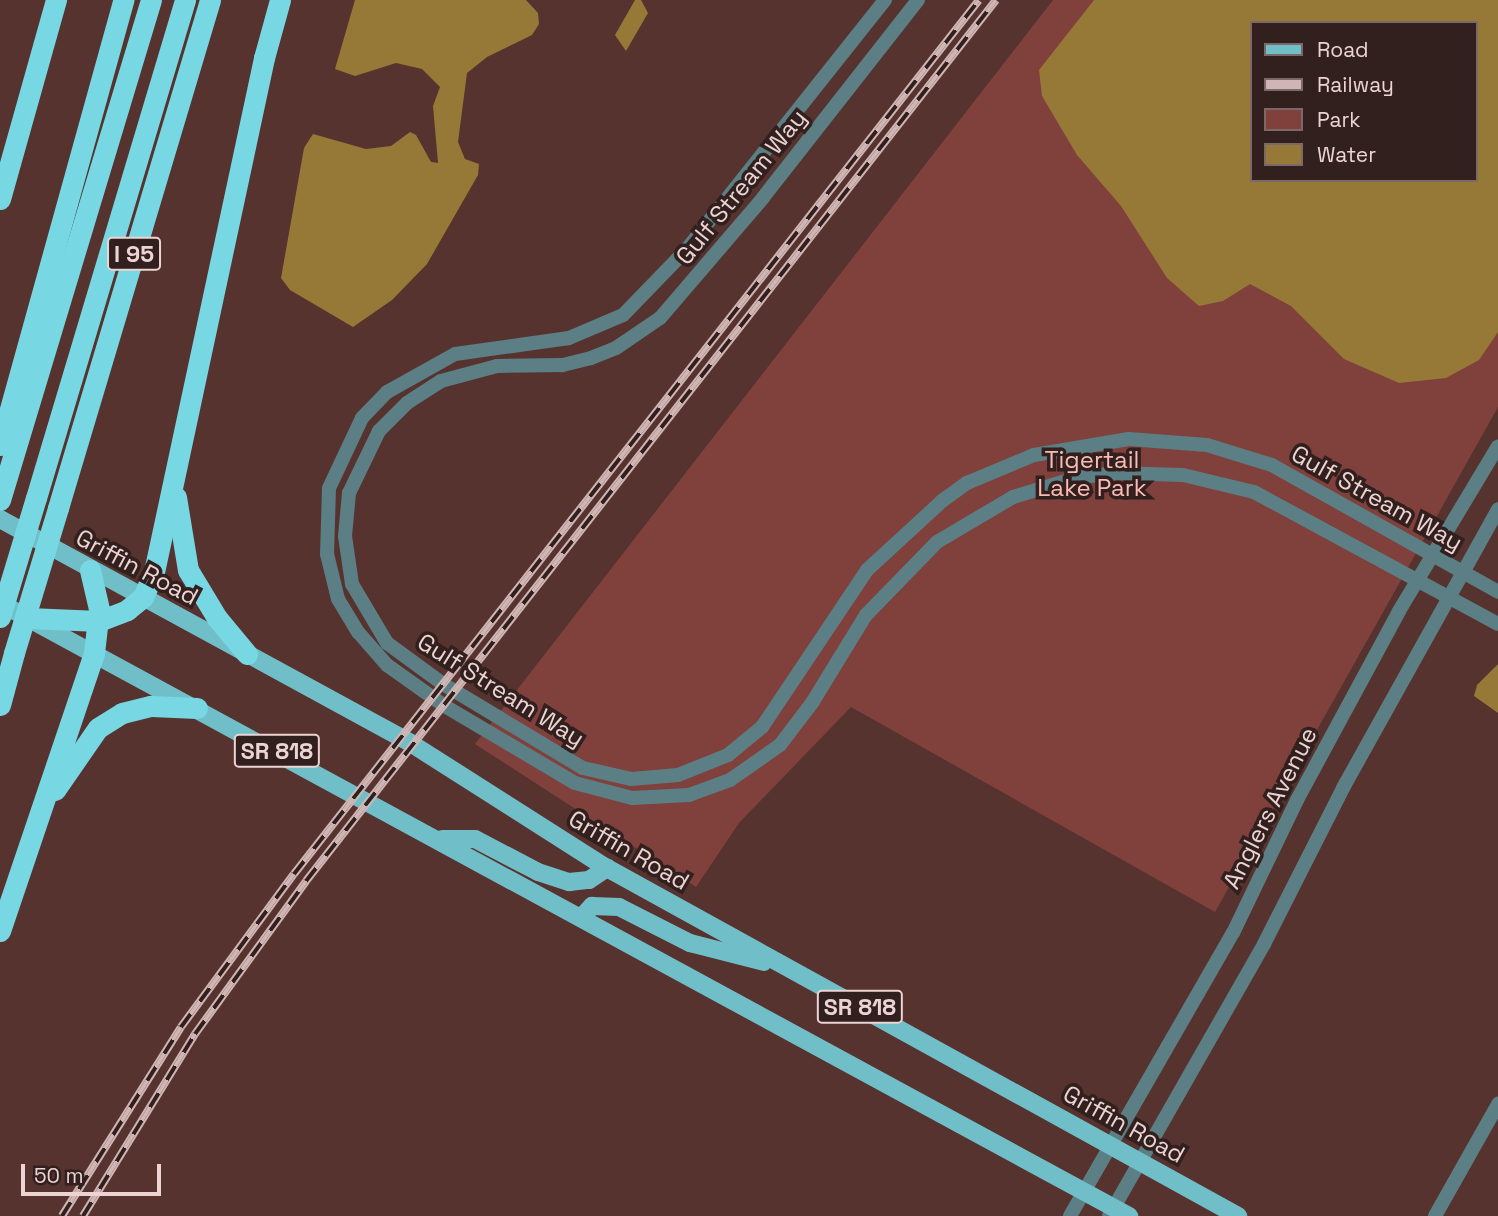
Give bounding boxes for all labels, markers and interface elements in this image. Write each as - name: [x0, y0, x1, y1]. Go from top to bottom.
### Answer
- legend: [1250, 21, 1477, 182]
- text: Road: [1317, 36, 1369, 63]
- text: Railway: [1317, 71, 1394, 98]
- street label: Gulf Stream Way: [670, 104, 812, 270]
- text: Park: [1317, 106, 1361, 133]
- text: Water: [1317, 141, 1376, 168]
- road number: I 95: [106, 234, 162, 274]
- street label: Gulf Stream Way: [1286, 439, 1468, 557]
- park label: Tigertail Lake Park: [1037, 446, 1147, 502]
- street label: Griffin Road: [71, 523, 203, 611]
- street label: Gulf Stream Way: [412, 627, 590, 753]
- street label: Anglers Avenue: [1217, 722, 1323, 894]
- road number: SR 818: [233, 732, 321, 771]
- street label: Griffin Road: [564, 804, 694, 896]
- road number: SR 818: [816, 988, 904, 1026]
- street label: Griffin Road: [1058, 1079, 1190, 1169]
- scale bar: [24, 1150, 164, 1194]
- text: 50 m: [34, 1162, 84, 1189]

